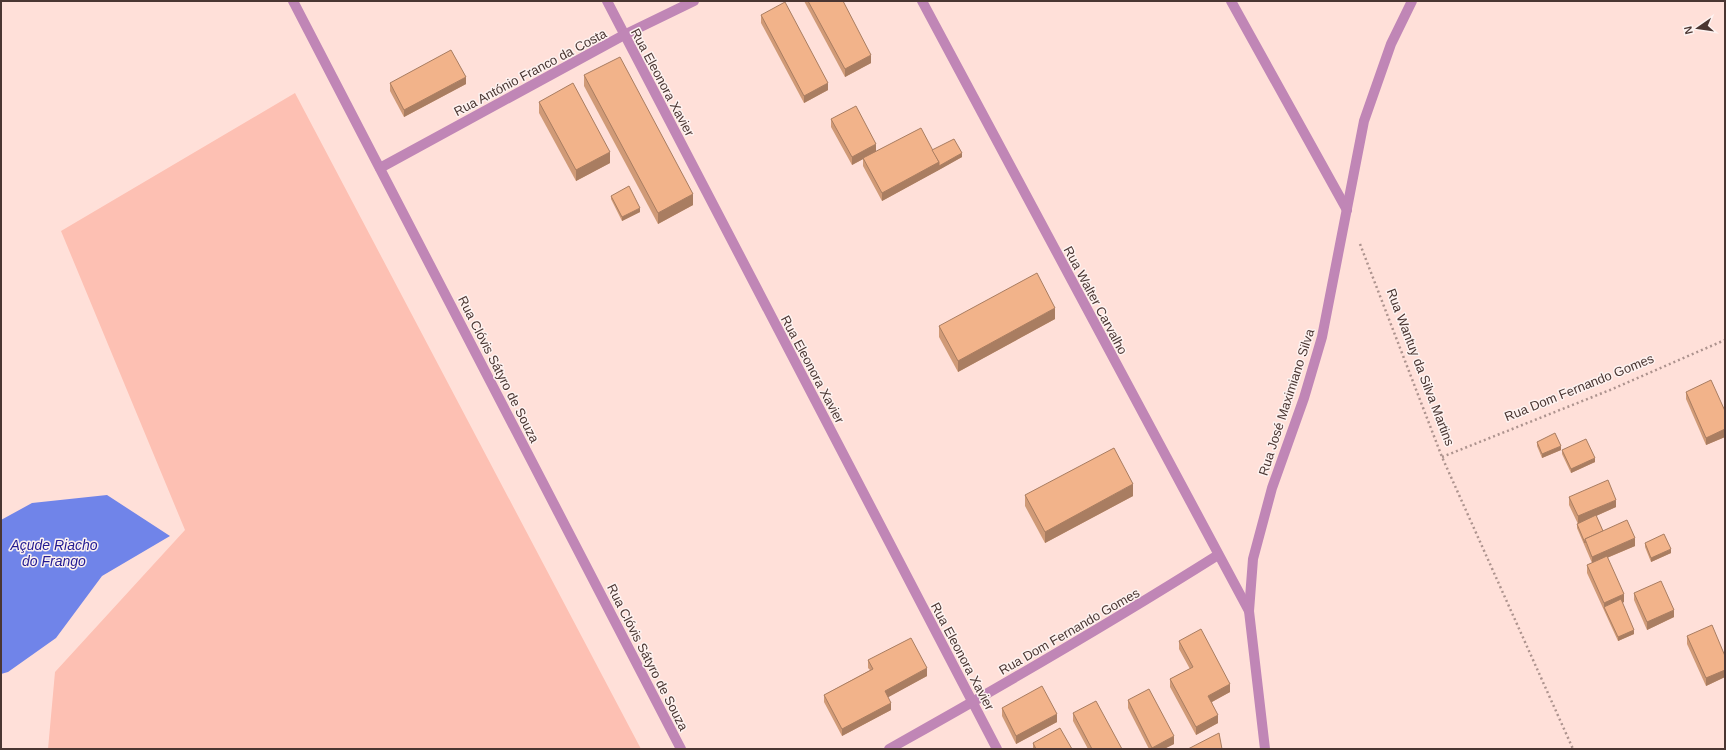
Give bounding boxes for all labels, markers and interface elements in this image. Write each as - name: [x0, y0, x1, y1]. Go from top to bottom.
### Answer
- north arrow: [1678, 8, 1718, 48]
- street label: Rua António Franco da Costa: [451, 25, 610, 119]
- text: N: [1682, 25, 1695, 35]
- street label: Rua Eleonora Xavier: [628, 26, 698, 139]
- street label: Rua Walter Carvalho: [1061, 244, 1130, 357]
- street label: Rua Wantuy da Silva Martins: [1384, 286, 1458, 448]
- street label: Rua Clóvis Sátyro de Souza: [455, 293, 542, 446]
- street label: Rua Eleonora Xavier: [778, 313, 848, 426]
- street label: Rua José Maximiano Silva: [1256, 326, 1318, 477]
- street label: Rua Dom Fernando Gomes: [1502, 350, 1656, 424]
- water label: Açude Riacho do Frango: [9, 537, 98, 569]
- street label: Rua Clóvis Sátyro de Souza: [604, 581, 691, 734]
- street label: Rua Dom Fernando Gomes: [996, 585, 1143, 678]
- street label: Rua Eleonora Xavier: [928, 600, 998, 713]

